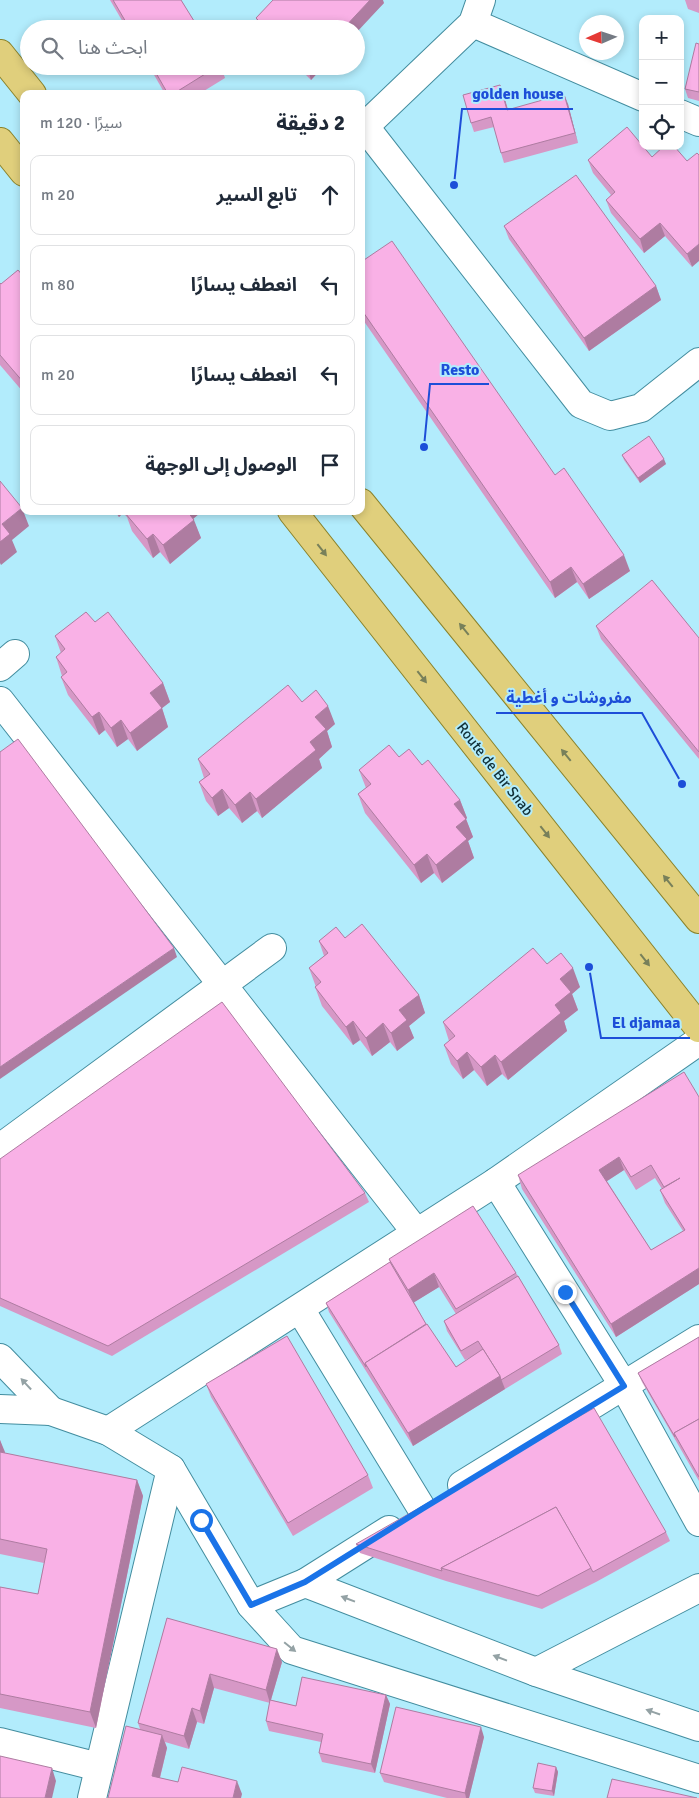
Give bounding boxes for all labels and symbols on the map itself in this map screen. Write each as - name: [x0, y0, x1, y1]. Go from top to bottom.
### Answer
- north arrow: [579, 15, 624, 60]
- callout: golden house: [462, 78, 573, 109]
- text: golden house: [472, 84, 564, 104]
- callout: Resto: [430, 353, 489, 384]
- text: Resto: [441, 360, 479, 380]
- one-way arrow: [316, 543, 327, 556]
- one-way arrow: [458, 623, 469, 636]
- one-way arrow: [417, 670, 428, 683]
- callout: مفروشات و أغطية: [496, 682, 642, 713]
- text: مفروشات و أغطية: [506, 688, 632, 708]
- street label: Route de Bir Snab: [453, 719, 537, 819]
- one-way arrow: [560, 749, 571, 762]
- one-way arrow: [539, 825, 550, 838]
- one-way arrow: [663, 875, 674, 888]
- one-way arrow: [640, 953, 651, 966]
- callout: El djamaa: [601, 1007, 690, 1038]
- text: El djamaa: [612, 1013, 680, 1033]
- route end: [554, 1281, 577, 1304]
- one-way arrow: [20, 1379, 32, 1391]
- route start: [190, 1509, 213, 1532]
- one-way arrow: [340, 1595, 355, 1603]
- one-way arrow: [284, 1641, 297, 1652]
- one-way arrow: [492, 1654, 507, 1661]
- one-way arrow: [645, 1707, 660, 1715]

